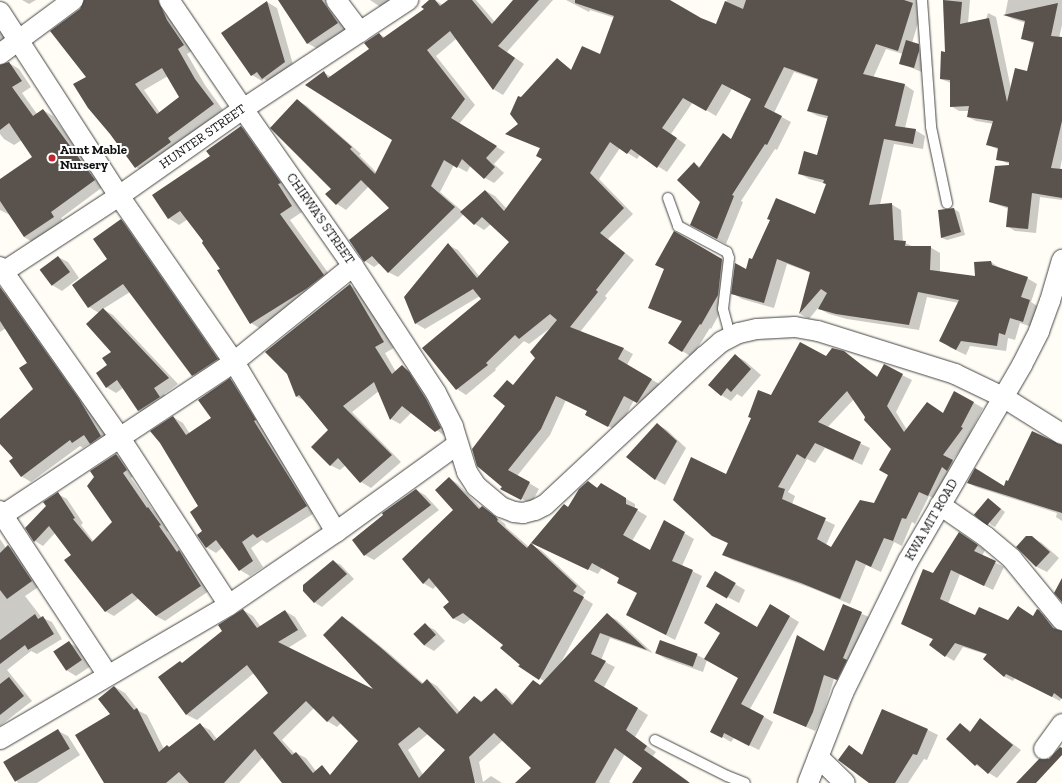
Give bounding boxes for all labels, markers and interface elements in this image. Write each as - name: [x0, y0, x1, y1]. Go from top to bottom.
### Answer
- street label: HUNTER STREET: [157, 101, 249, 173]
- place label: Aunt Mable Nursery: [60, 143, 127, 174]
- marker: Aunt Mable Nursery: [47, 153, 57, 163]
- street label: CHIRWA’S STREET: [283, 170, 357, 268]
- street label: KWA MIT ROAD: [902, 476, 962, 564]

